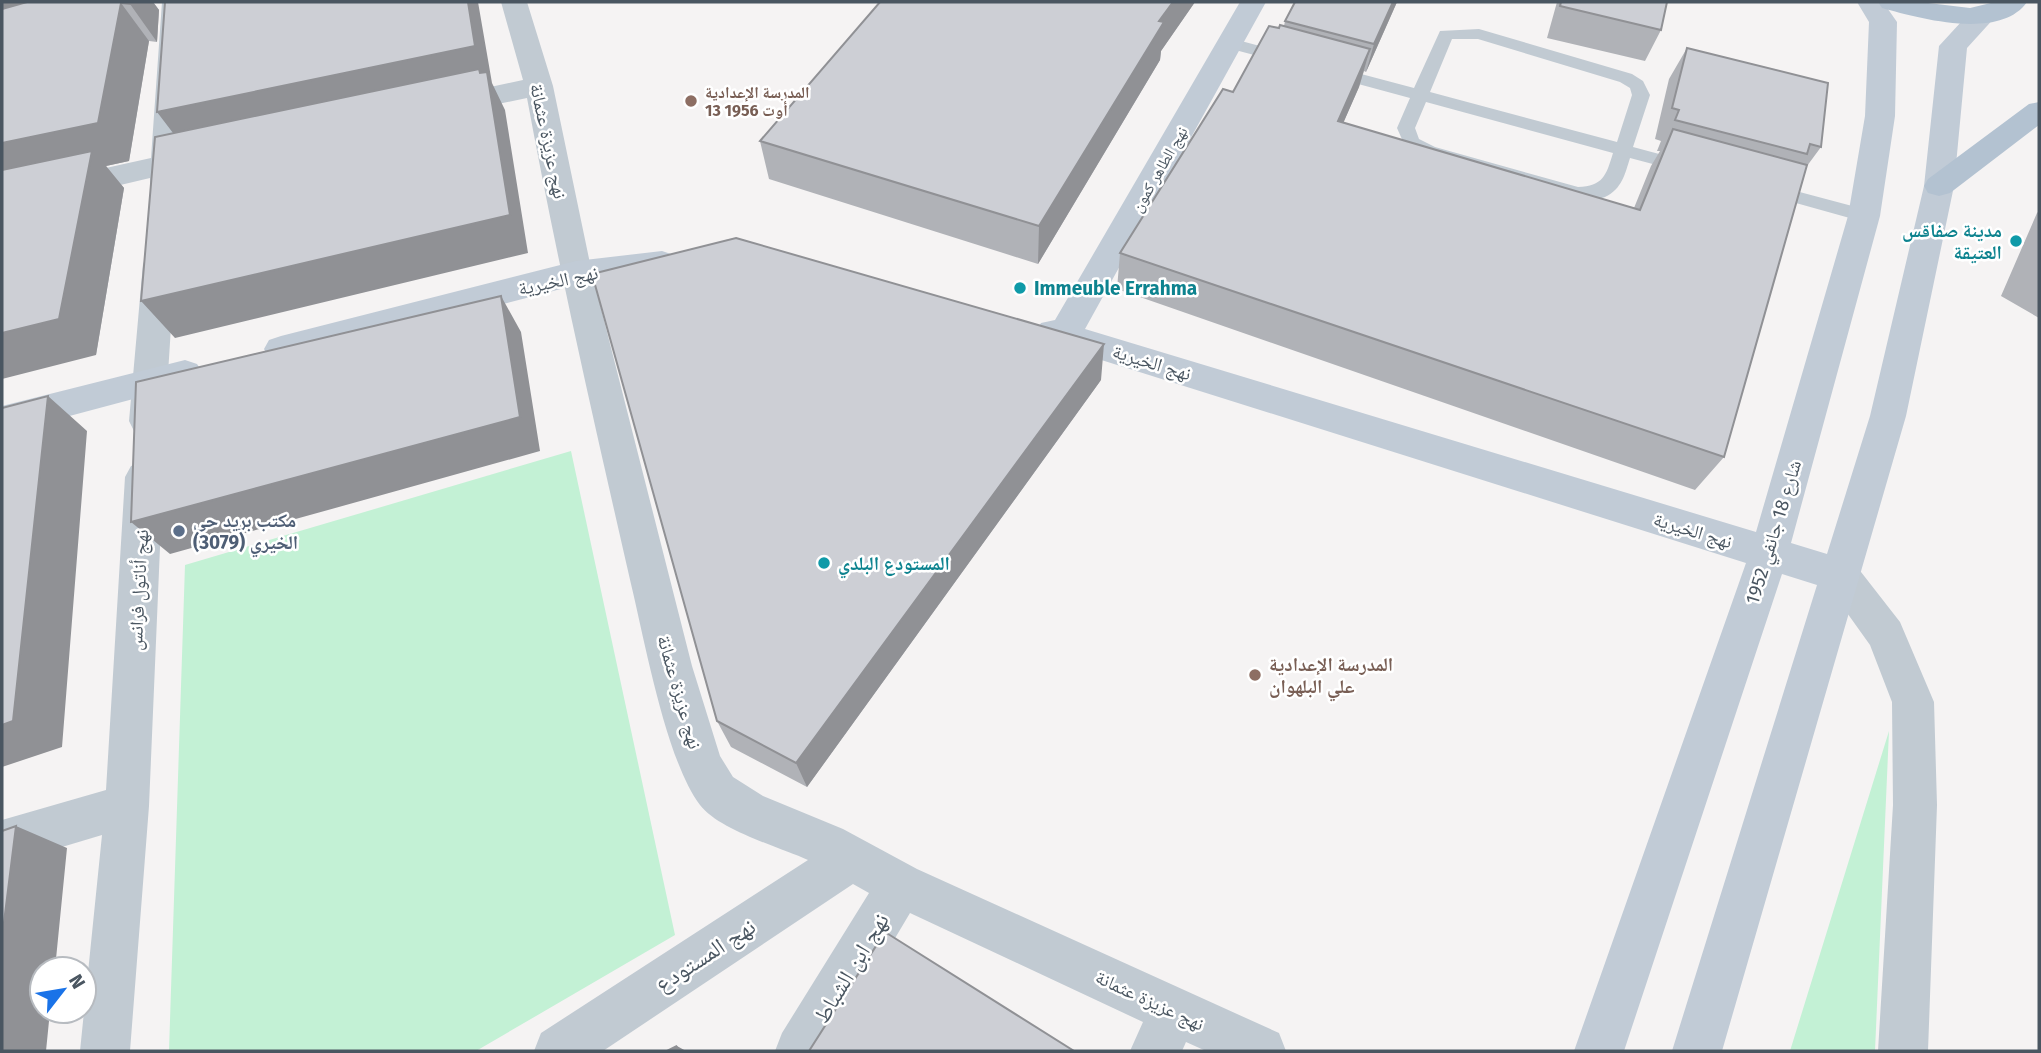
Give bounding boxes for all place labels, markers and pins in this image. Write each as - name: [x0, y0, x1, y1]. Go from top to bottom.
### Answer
- place label: المدرسة الإعدادية 13 أوت 1956: [705, 83, 810, 120]
- marker: المدرسة الإعدادية 13 أوت 1956: [683, 93, 699, 109]
- place label: مدينة صفاقس العتيقة: [1902, 219, 2002, 264]
- marker: مدينة صفاقس العتيقة: [2008, 233, 2024, 249]
- place label: Immeuble Errahma: [1034, 277, 1197, 300]
- marker: Immeuble Errahma: [1012, 280, 1028, 296]
- place label: مكتب بريد حي الخيري (3079): [193, 509, 298, 558]
- marker: مكتب بريد حي الخيري (3079): [171, 523, 187, 539]
- place label: المستودع البلدي: [838, 552, 950, 579]
- marker: المستودع البلدي: [816, 555, 832, 571]
- place label: المدرسة الإعدادية علي البلهوان: [1269, 653, 1393, 702]
- marker: المدرسة الإعدادية علي البلهوان: [1247, 667, 1263, 683]

